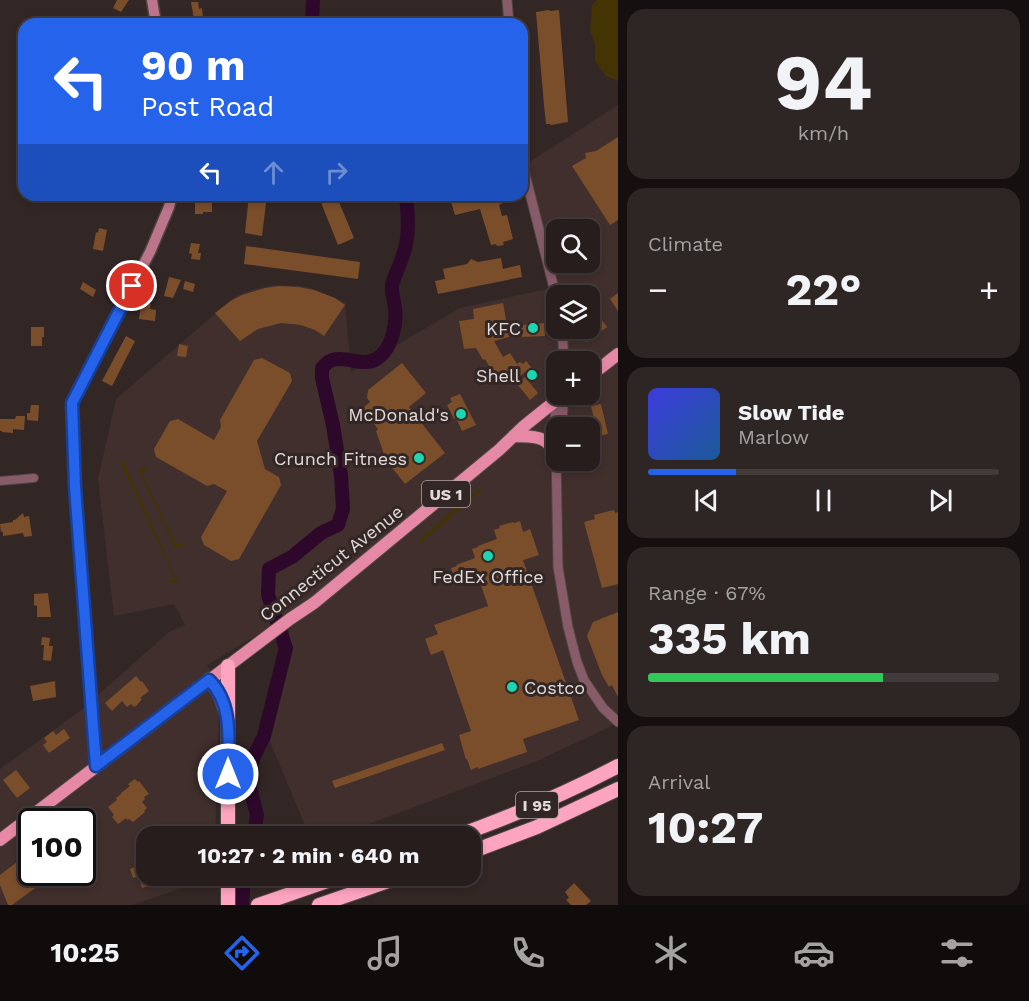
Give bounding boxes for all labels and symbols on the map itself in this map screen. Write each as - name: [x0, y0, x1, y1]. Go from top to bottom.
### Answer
- pin: [106, 260, 157, 311]
- place label: KFC: [486, 318, 521, 339]
- marker: KFC: [526, 321, 540, 335]
- place label: Shell: [476, 365, 520, 386]
- marker: Shell: [525, 368, 539, 382]
- place label: McDonald's: [348, 404, 449, 425]
- marker: McDonald's: [454, 407, 468, 421]
- place label: Crunch Fitness: [274, 448, 407, 469]
- marker: Crunch Fitness: [412, 451, 426, 465]
- road number: US 1: [422, 481, 470, 507]
- street label: Connecticut Avenue: [255, 501, 407, 625]
- marker: FedEx Office: [481, 549, 495, 563]
- place label: FedEx Office: [432, 566, 544, 587]
- place label: Costco: [524, 677, 585, 698]
- marker: Costco: [505, 680, 519, 694]
- position arrow: [196, 742, 260, 806]
- road number: I 95: [516, 792, 558, 818]
- speed limit sign: 100: [18, 808, 96, 886]

